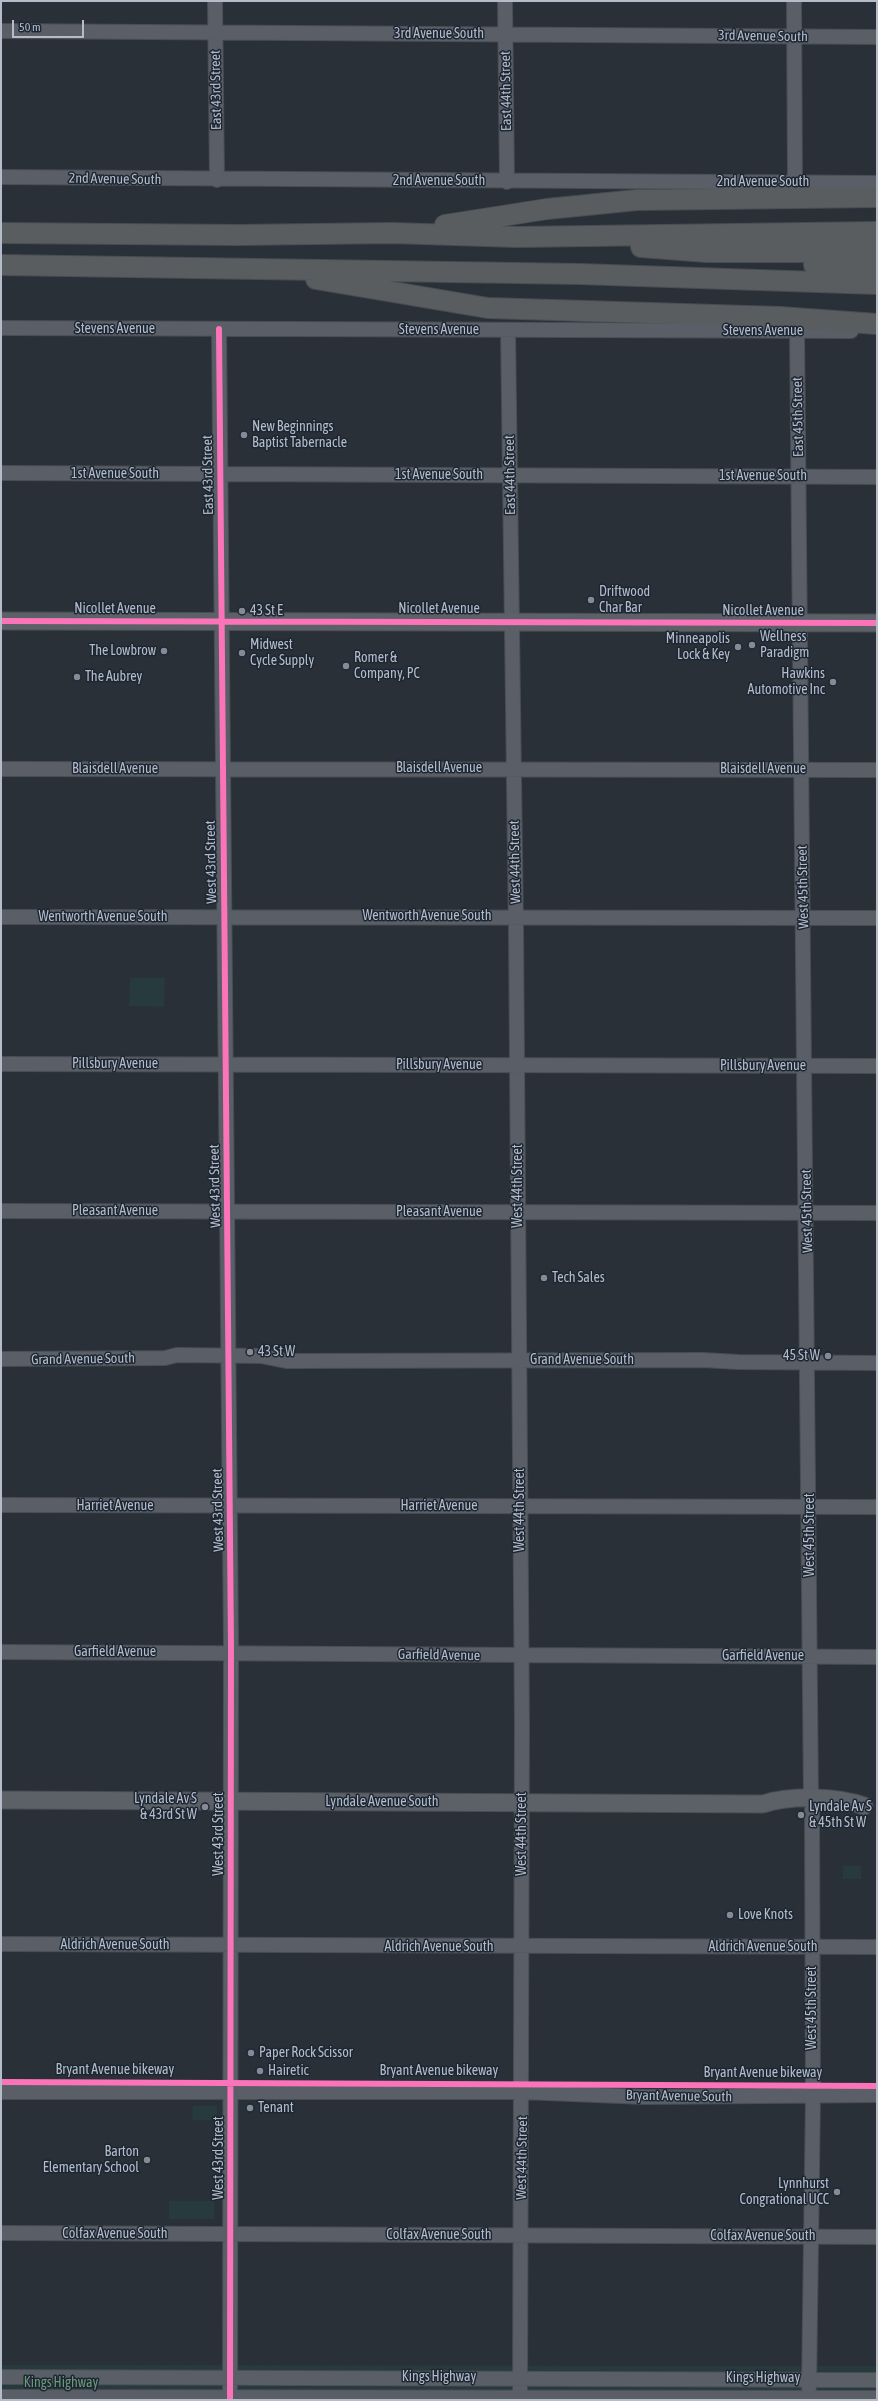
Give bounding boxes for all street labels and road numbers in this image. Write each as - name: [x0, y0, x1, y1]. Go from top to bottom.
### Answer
- street label: 3rd Avenue South: [394, 26, 484, 42]
- street label: 3rd Avenue South: [718, 27, 808, 45]
- street label: East 43rd Street: [207, 50, 225, 130]
- street label: East 44th Street: [497, 51, 515, 131]
- street label: 2nd Avenue South: [69, 170, 161, 188]
- street label: 2nd Avenue South: [393, 173, 485, 189]
- street label: 2nd Avenue South: [717, 174, 809, 190]
- street label: Stevens Avenue: [75, 321, 155, 337]
- street label: Stevens Avenue: [399, 322, 479, 338]
- street label: Stevens Avenue: [723, 323, 803, 339]
- street label: East 45th Street: [789, 377, 807, 457]
- street label: East 43rd Street: [199, 435, 217, 515]
- street label: East 44th Street: [501, 435, 519, 515]
- street label: 1st Avenue South: [71, 466, 159, 482]
- street label: 1st Avenue South: [395, 467, 483, 483]
- street label: 1st Avenue South: [719, 468, 807, 484]
- street label: Nicollet Avenue: [74, 601, 156, 617]
- street label: Nicollet Avenue: [398, 601, 480, 617]
- street label: Nicollet Avenue: [722, 603, 804, 619]
- street label: Blaisdell Avenue: [396, 760, 482, 776]
- street label: Blaisdell Avenue: [72, 761, 158, 777]
- street label: Blaisdell Avenue: [720, 761, 806, 777]
- street label: West 43rd Street: [202, 820, 220, 904]
- street label: West 44th Street: [506, 820, 524, 904]
- street label: West 45th Street: [794, 845, 812, 929]
- street label: Wentworth Avenue South: [362, 908, 492, 924]
- street label: Wentworth Avenue South: [38, 909, 168, 925]
- street label: Pillsbury Avenue: [72, 1056, 158, 1072]
- street label: Pillsbury Avenue: [396, 1057, 482, 1073]
- street label: Pillsbury Avenue: [720, 1058, 806, 1074]
- street label: West 43rd Street: [206, 1144, 224, 1228]
- street label: West 44th Street: [510, 1144, 526, 1228]
- street label: West 45th Street: [798, 1169, 816, 1253]
- street label: Pleasant Avenue: [72, 1203, 158, 1219]
- street label: Pleasant Avenue: [396, 1204, 482, 1220]
- street label: Grand Avenue South: [31, 1350, 135, 1368]
- street label: Grand Avenue South: [530, 1352, 634, 1368]
- street label: West 43rd Street: [209, 1468, 227, 1552]
- street label: West 44th Street: [512, 1468, 528, 1552]
- street label: West 45th Street: [802, 1493, 818, 1577]
- street label: Harriet Avenue: [76, 1498, 154, 1514]
- street label: Harriet Avenue: [400, 1498, 478, 1514]
- street label: Garfield Avenue: [74, 1644, 156, 1660]
- street label: Garfield Avenue: [398, 1646, 480, 1664]
- street label: Garfield Avenue: [722, 1648, 804, 1664]
- street label: West 43rd Street: [211, 1792, 227, 1876]
- street label: West 44th Street: [514, 1792, 530, 1876]
- street label: Lyndale Avenue South: [325, 1794, 439, 1810]
- street label: Aldrich Avenue South: [60, 1937, 170, 1953]
- street label: Aldrich Avenue South: [384, 1939, 494, 1955]
- street label: Aldrich Avenue South: [708, 1939, 818, 1955]
- street label: West 45th Street: [804, 1966, 820, 2050]
- street label: Bryant Avenue bikeway: [56, 2062, 174, 2078]
- street label: Bryant Avenue bikeway: [380, 2063, 498, 2079]
- street label: Bryant Avenue bikeway: [704, 2065, 822, 2081]
- street label: Bryant Avenue South: [626, 2087, 732, 2105]
- street label: West 43rd Street: [211, 2116, 227, 2200]
- street label: West 44th Street: [513, 2116, 531, 2200]
- street label: Colfax Avenue South: [62, 2226, 168, 2242]
- street label: Colfax Avenue South: [386, 2227, 492, 2243]
- street label: Colfax Avenue South: [710, 2228, 816, 2244]
- street label: Kings Highway: [402, 2369, 476, 2385]
- street label: Kings Highway: [726, 2370, 800, 2386]

